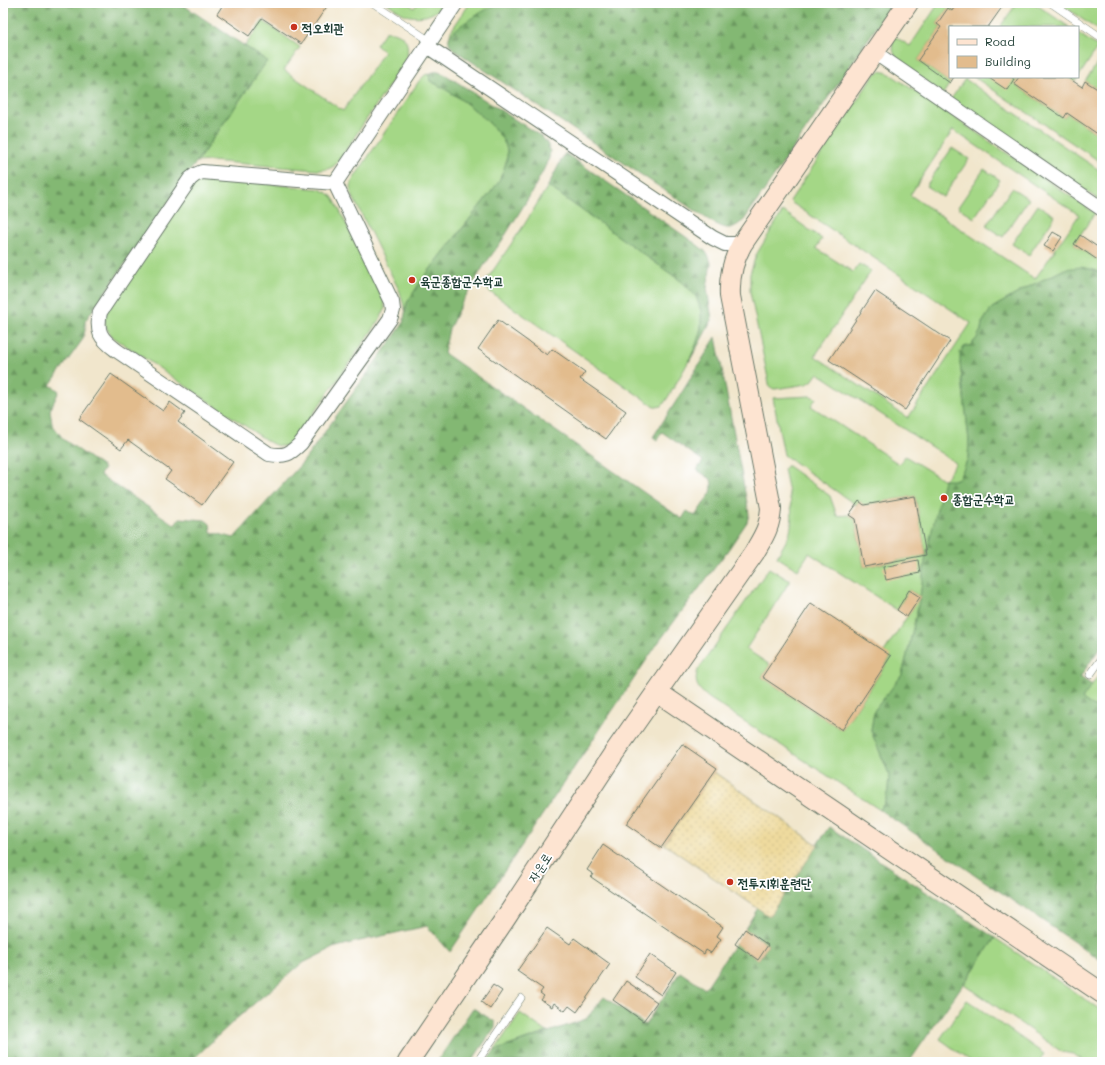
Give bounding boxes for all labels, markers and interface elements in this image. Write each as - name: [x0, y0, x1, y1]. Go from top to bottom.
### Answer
- place label: 적오회관: [301, 19, 344, 36]
- marker: 적오회관: [289, 22, 299, 32]
- legend: [949, 26, 1079, 78]
- text: Road: [985, 33, 1015, 49]
- text: Building: [985, 53, 1031, 69]
- place label: 육군종합군수학교: [420, 272, 504, 289]
- marker: 육군종합군수학교: [407, 275, 417, 285]
- place label: 종합군수학교: [952, 490, 1015, 507]
- marker: 종합군수학교: [939, 493, 949, 503]
- street label: 자운로: [523, 849, 555, 885]
- place label: 전투지휘훈련단: [737, 874, 812, 891]
- marker: 전투지휘훈련단: [725, 877, 735, 887]

